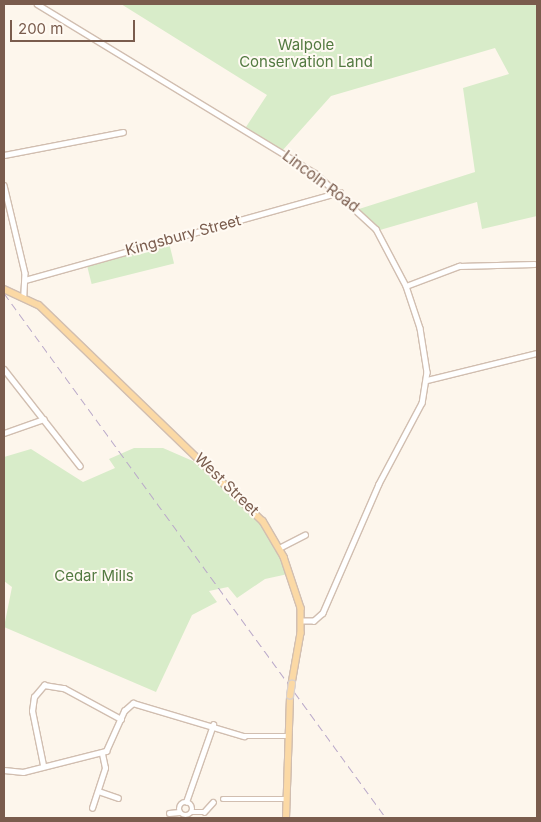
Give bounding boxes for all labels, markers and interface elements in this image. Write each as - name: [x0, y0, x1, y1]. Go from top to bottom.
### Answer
- scale bar: [12, 10, 138, 42]
- text: 200 m: [18, 19, 63, 38]
- park label: Walpole Conservation Land: [239, 35, 373, 70]
- street label: Lincoln Road: [279, 146, 363, 216]
- street label: Kingsbury Street: [123, 211, 243, 259]
- street label: West Street: [191, 449, 263, 519]
- park label: Cedar Mills: [54, 567, 134, 585]

